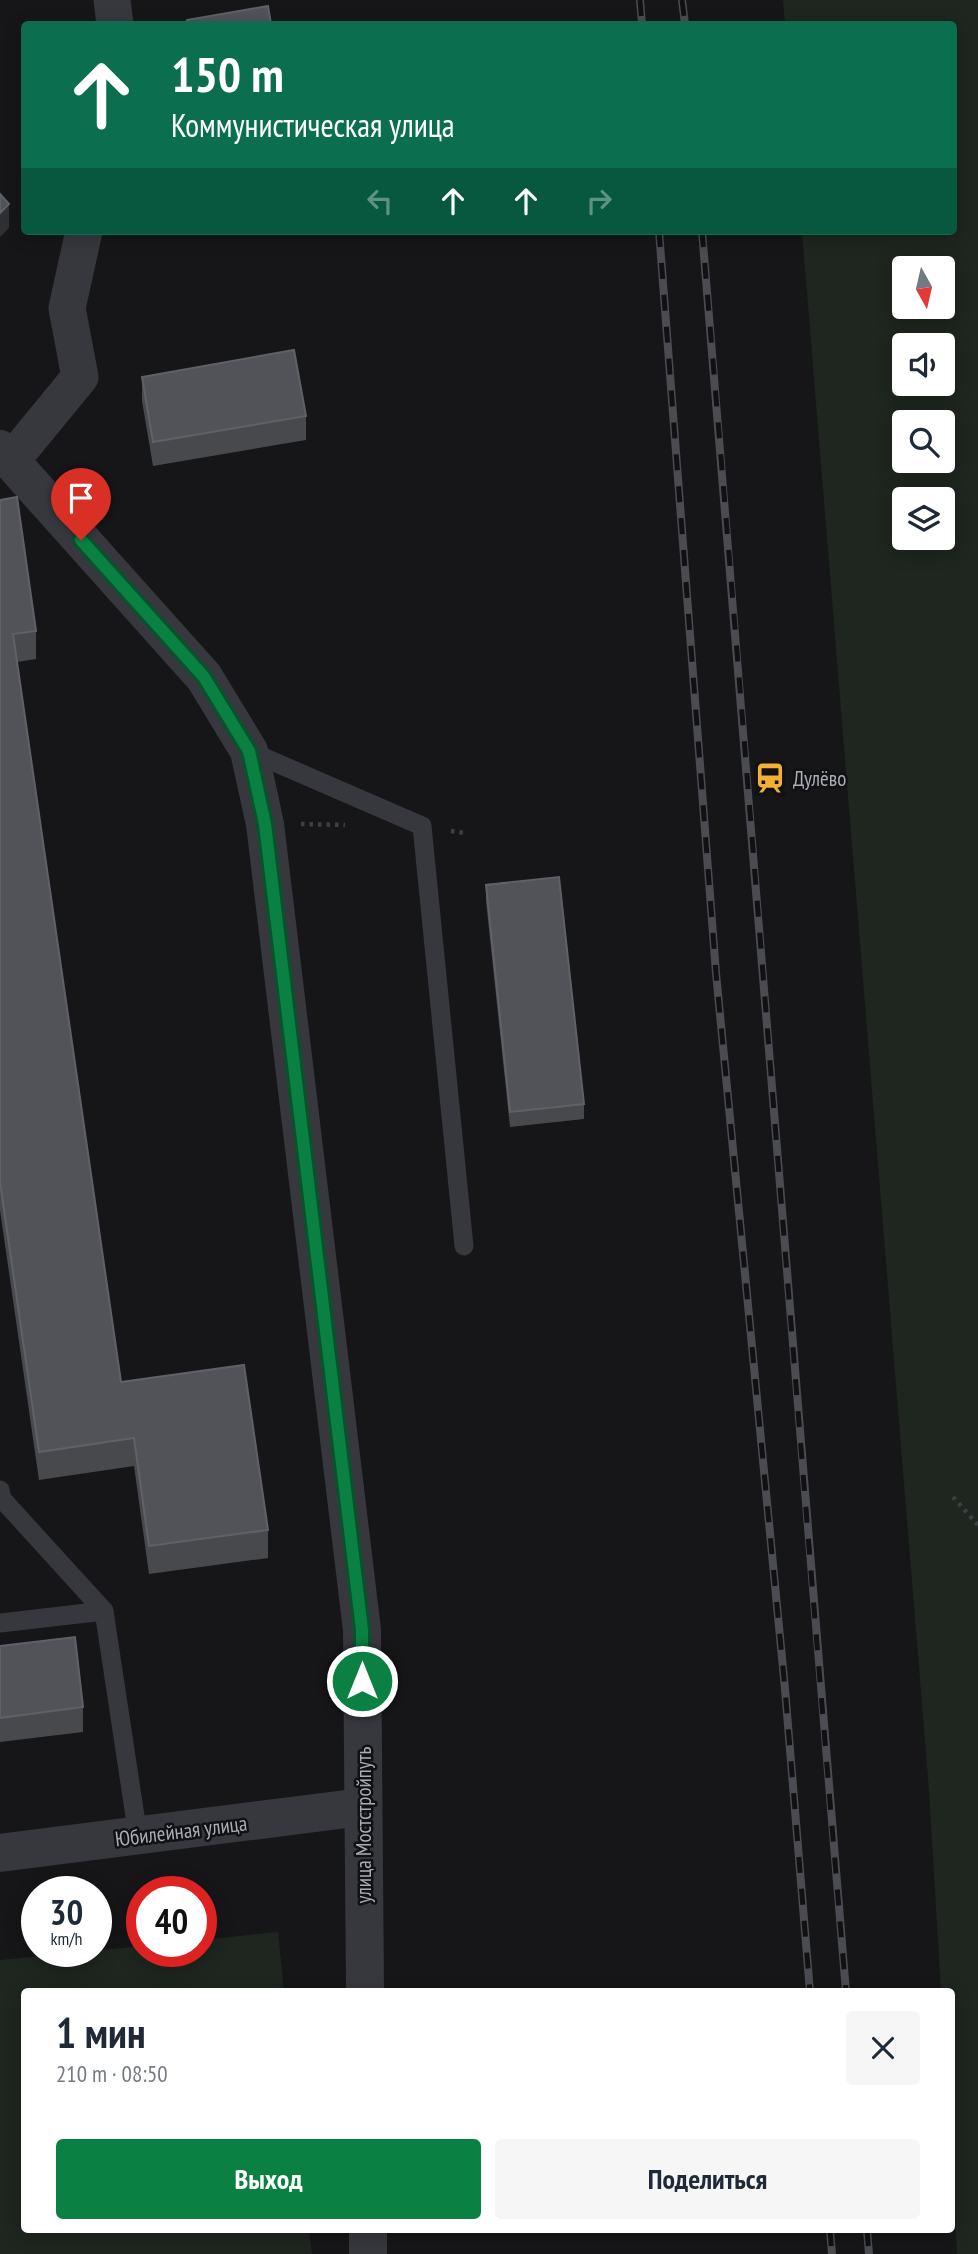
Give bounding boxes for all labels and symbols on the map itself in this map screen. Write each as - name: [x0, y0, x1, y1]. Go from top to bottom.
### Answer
- north arrow: [892, 256, 956, 318]
- pin: [51, 468, 111, 540]
- station icon: Дулёво: [753, 761, 787, 795]
- place label: Дулёво: [793, 765, 846, 792]
- position arrow: [325, 1644, 399, 1718]
- street label: улица Мостстройпуть: [350, 1747, 377, 1903]
- street label: Юбилейная улица: [113, 1810, 249, 1852]
- speed limit sign: 40: [126, 1876, 217, 1967]

